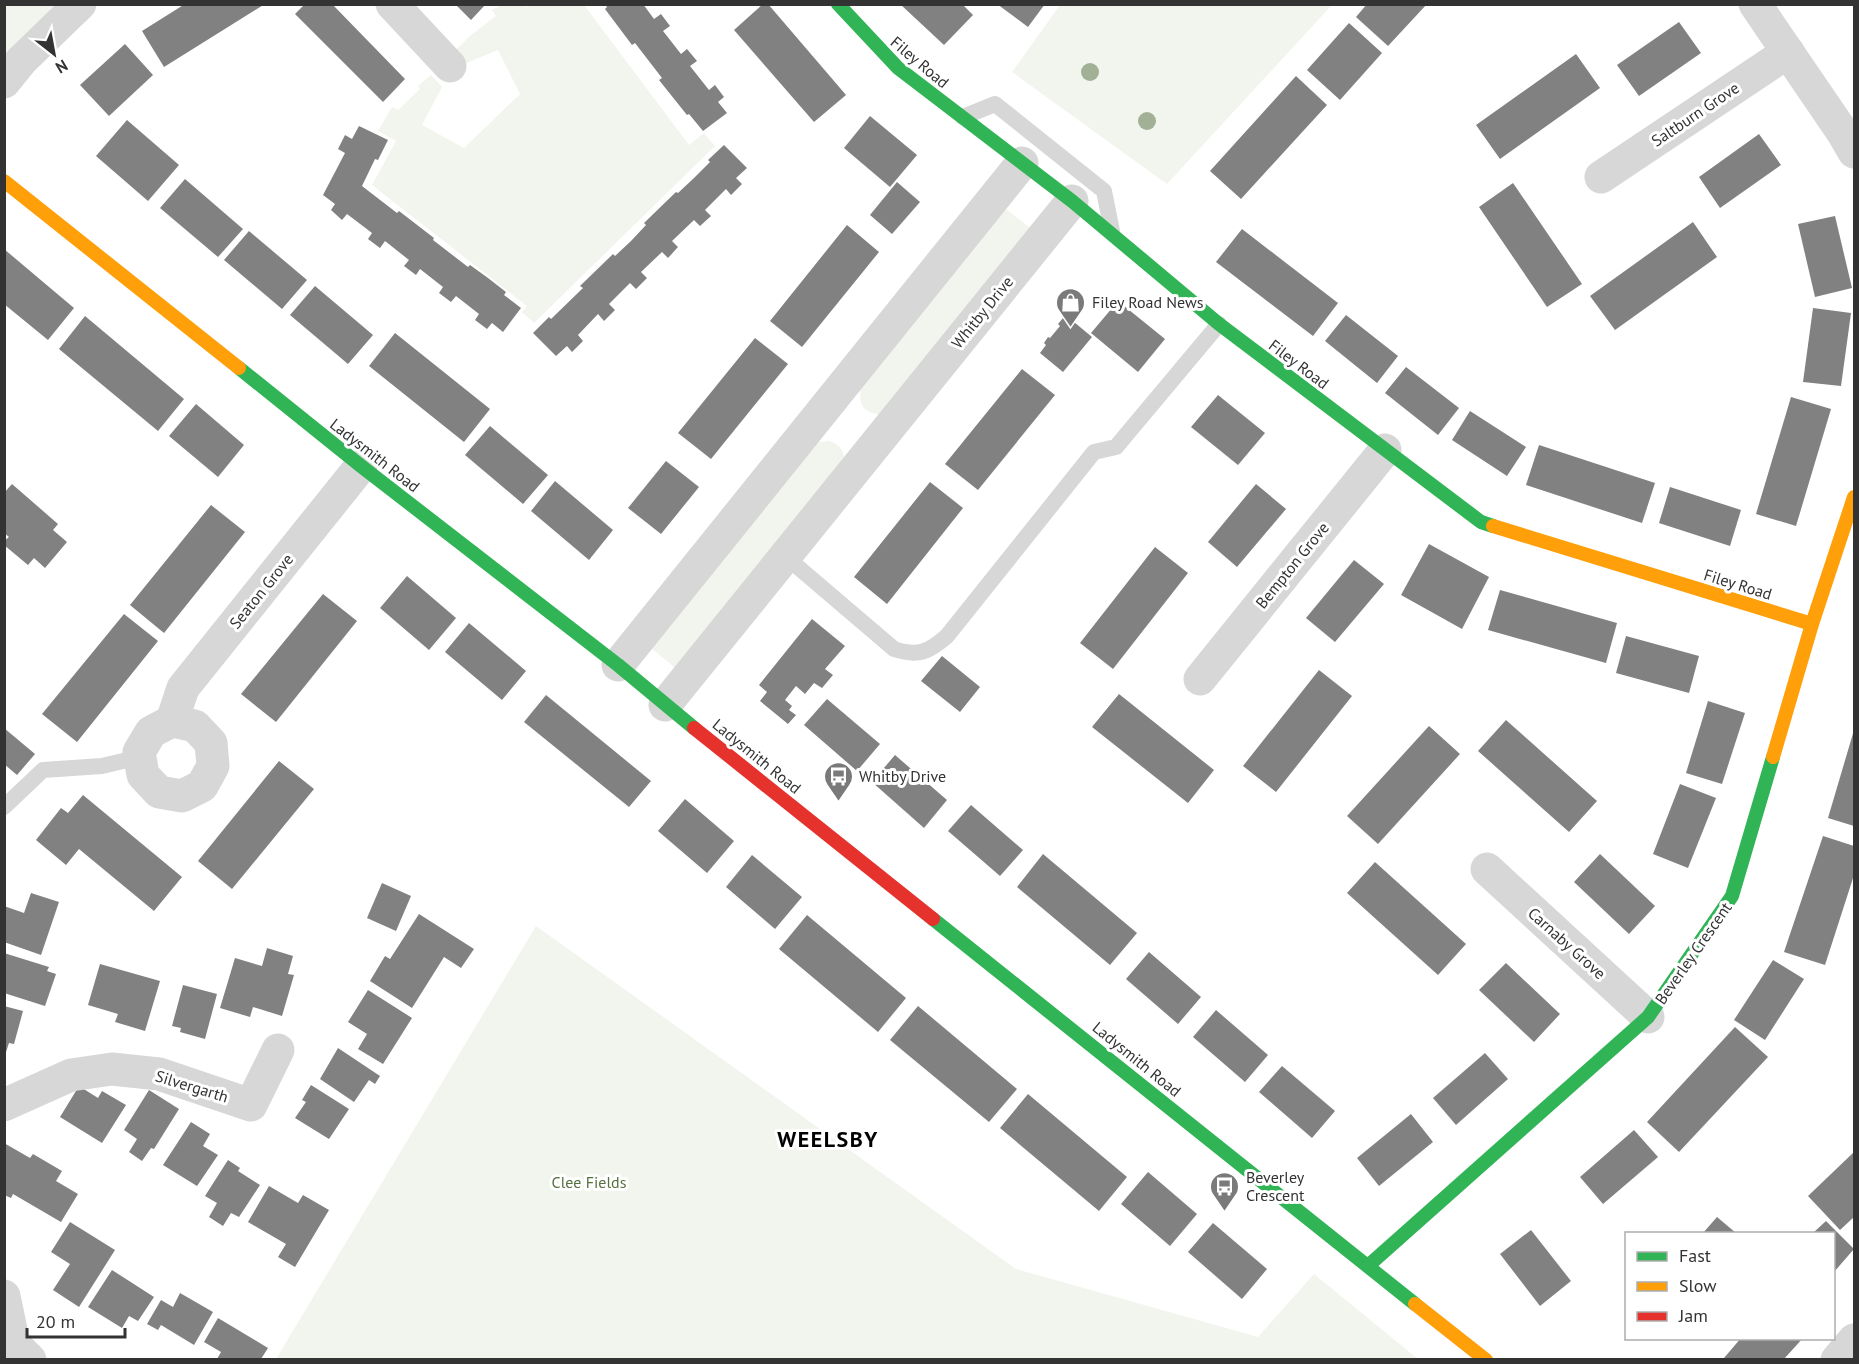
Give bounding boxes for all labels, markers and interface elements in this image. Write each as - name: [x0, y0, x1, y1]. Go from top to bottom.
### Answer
- north arrow: [24, 24, 84, 84]
- street label: Filey Road: [887, 32, 953, 92]
- text: N: [52, 56, 71, 78]
- street label: Saltburn Grove: [1647, 77, 1743, 151]
- street label: Whitby Drive: [947, 272, 1017, 352]
- shop icon: Filey Road News: [1055, 286, 1087, 328]
- place label: Filey Road News: [1092, 292, 1204, 312]
- street label: Filey Road: [1265, 335, 1333, 393]
- street label: Ladysmith Road: [326, 414, 424, 496]
- street label: Bempton Grove: [1251, 518, 1333, 612]
- street label: Seaton Grove: [225, 549, 297, 633]
- street label: Filey Road: [1702, 564, 1774, 604]
- street label: Ladysmith Road: [709, 714, 805, 798]
- bus stop icon: Whitby Drive: [822, 760, 854, 802]
- place label: Whitby Drive: [859, 766, 946, 786]
- street label: Beverley Crescent: [1650, 898, 1736, 1008]
- street label: Carnaby Grove: [1524, 903, 1610, 983]
- street label: Ladysmith Road: [1089, 1017, 1185, 1101]
- street label: Silvergarth: [153, 1065, 231, 1107]
- district label: WEELSBY: [777, 1125, 879, 1153]
- place label: Beverley Crescent: [1246, 1167, 1305, 1205]
- bus stop icon: Beverley Crescent: [1209, 1170, 1241, 1212]
- park label: Clee Fields: [552, 1172, 627, 1192]
- legend: [1625, 1232, 1835, 1340]
- text: Fast: [1679, 1244, 1711, 1267]
- text: Slow: [1679, 1274, 1717, 1297]
- scale bar: [27, 1301, 124, 1339]
- text: Jam: [1678, 1304, 1708, 1327]
- text: 20 m: [36, 1310, 75, 1333]

